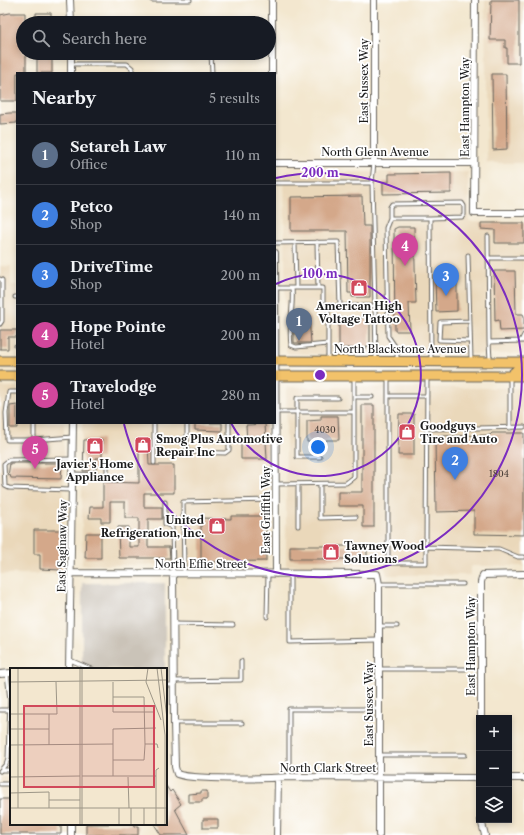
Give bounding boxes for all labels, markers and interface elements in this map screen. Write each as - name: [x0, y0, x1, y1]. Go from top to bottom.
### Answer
- search box: [16, 16, 276, 60]
- icon: search: [30, 27, 52, 49]
- text: Search here: [62, 29, 147, 48]
- street label: East Sussex Way: [357, 38, 371, 124]
- street label: East Hampton Way: [458, 56, 472, 157]
- text: Nearby: [32, 88, 96, 108]
- text: 5 results: [209, 90, 260, 106]
- text: Setareh Law: [70, 137, 166, 156]
- street label: North Glenn Avenue: [321, 145, 429, 159]
- text: 1: [42, 147, 48, 163]
- text: 110 m: [225, 147, 260, 163]
- text: Office: [70, 156, 107, 172]
- text: 200 m: [301, 165, 339, 180]
- text: Petco: [70, 197, 113, 216]
- text: 2: [41, 207, 49, 223]
- text: 140 m: [223, 207, 260, 223]
- text: Shop: [70, 216, 102, 232]
- pin: 4: [392, 233, 418, 266]
- text: DriveTime: [70, 257, 153, 276]
- pin: 3: [433, 263, 459, 296]
- text: 100 m: [302, 266, 338, 281]
- text: 3: [41, 267, 49, 283]
- text: 200 m: [220, 267, 260, 283]
- text: Shop: [70, 276, 102, 292]
- shop icon: American High Voltage Tattoo: [349, 278, 369, 298]
- place label: American High Voltage Tattoo: [315, 299, 402, 326]
- pin: 1: [286, 308, 312, 341]
- text: Hope Pointe: [70, 317, 166, 336]
- text: 4: [41, 327, 49, 343]
- text: 200 m: [220, 327, 260, 343]
- text: Hotel: [70, 336, 105, 352]
- street label: North Blackstone Avenue: [334, 342, 466, 356]
- centre of rings: [313, 368, 327, 382]
- text: Travelodge: [70, 377, 156, 396]
- text: 5: [41, 387, 49, 403]
- text: 280 m: [221, 387, 260, 403]
- text: Hotel: [70, 396, 105, 412]
- place label: Goodguys Tire and Auto: [420, 419, 497, 446]
- shop icon: Goodguys Tire and Auto: [397, 422, 417, 442]
- house number: 4030: [314, 424, 336, 435]
- place label: Smog Plus Automotive Repair Inc: [156, 432, 283, 459]
- shop icon: Smog Plus Automotive Repair Inc: [133, 435, 153, 455]
- pin: 5: [22, 436, 48, 469]
- shop icon: Javier's Home Appliance: [85, 436, 105, 456]
- your location: [308, 437, 328, 457]
- pin: 2: [442, 447, 468, 480]
- place label: Javier's Home Appliance: [54, 457, 134, 484]
- street label: East Griffith Way: [259, 465, 273, 554]
- house number: 1804: [489, 468, 509, 479]
- street label: East Saginaw Way: [54, 499, 70, 593]
- place label: United Refrigeration, Inc.: [101, 513, 205, 540]
- shop icon: United Refrigeration, Inc.: [207, 516, 227, 536]
- place label: Tawney Wood Solutions: [344, 539, 425, 566]
- shop icon: Tawney Wood Solutions: [321, 542, 341, 562]
- street label: North Effie Street: [155, 557, 247, 571]
- street label: East Hampton Way: [464, 595, 478, 696]
- street label: East Sussex Way: [362, 661, 376, 747]
- inset map: [10, 668, 167, 825]
- map controls: [476, 715, 512, 823]
- button: +: [476, 715, 512, 751]
- button: −: [476, 751, 512, 787]
- street label: North Clark Street: [280, 761, 376, 775]
- button: layers: [476, 787, 512, 823]

